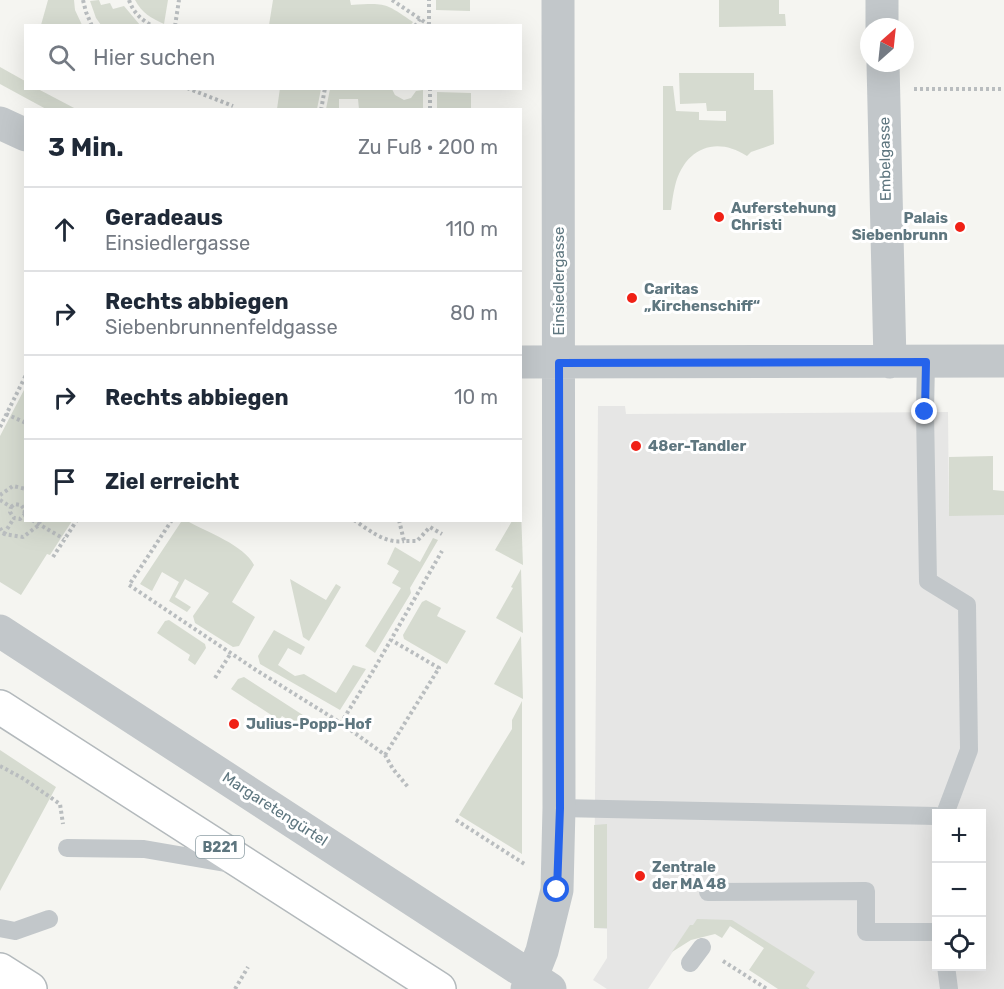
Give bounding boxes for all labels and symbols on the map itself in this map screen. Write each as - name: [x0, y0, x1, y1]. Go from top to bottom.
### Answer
- north arrow: [860, 18, 914, 72]
- street label: Embelgasse: [875, 117, 895, 201]
- place label: Auferstehung Christi: [731, 199, 836, 234]
- place label: Palais Siebenbrunn: [852, 209, 948, 244]
- marker: Auferstehung Christi: [712, 210, 726, 224]
- marker: Palais Siebenbrunn: [953, 220, 967, 234]
- street label: Einsiedlergasse: [550, 227, 568, 335]
- place label: Caritas „Kirchenschiff“: [644, 280, 760, 315]
- marker: Caritas „Kirchenschiff“: [625, 291, 639, 305]
- route end: [911, 398, 937, 424]
- place label: 48er-Tandler: [648, 437, 746, 455]
- marker: 48er-Tandler: [629, 439, 643, 453]
- place label: Julius-Popp-Hof: [246, 715, 372, 733]
- marker: Julius-Popp-Hof: [227, 717, 241, 731]
- street label: Margaretengürtel: [219, 768, 331, 850]
- road number: B221: [196, 836, 244, 858]
- place label: Zentrale der MA 48: [652, 858, 726, 893]
- marker: Zentrale der MA 48: [633, 869, 647, 883]
- route start: [543, 876, 569, 902]

